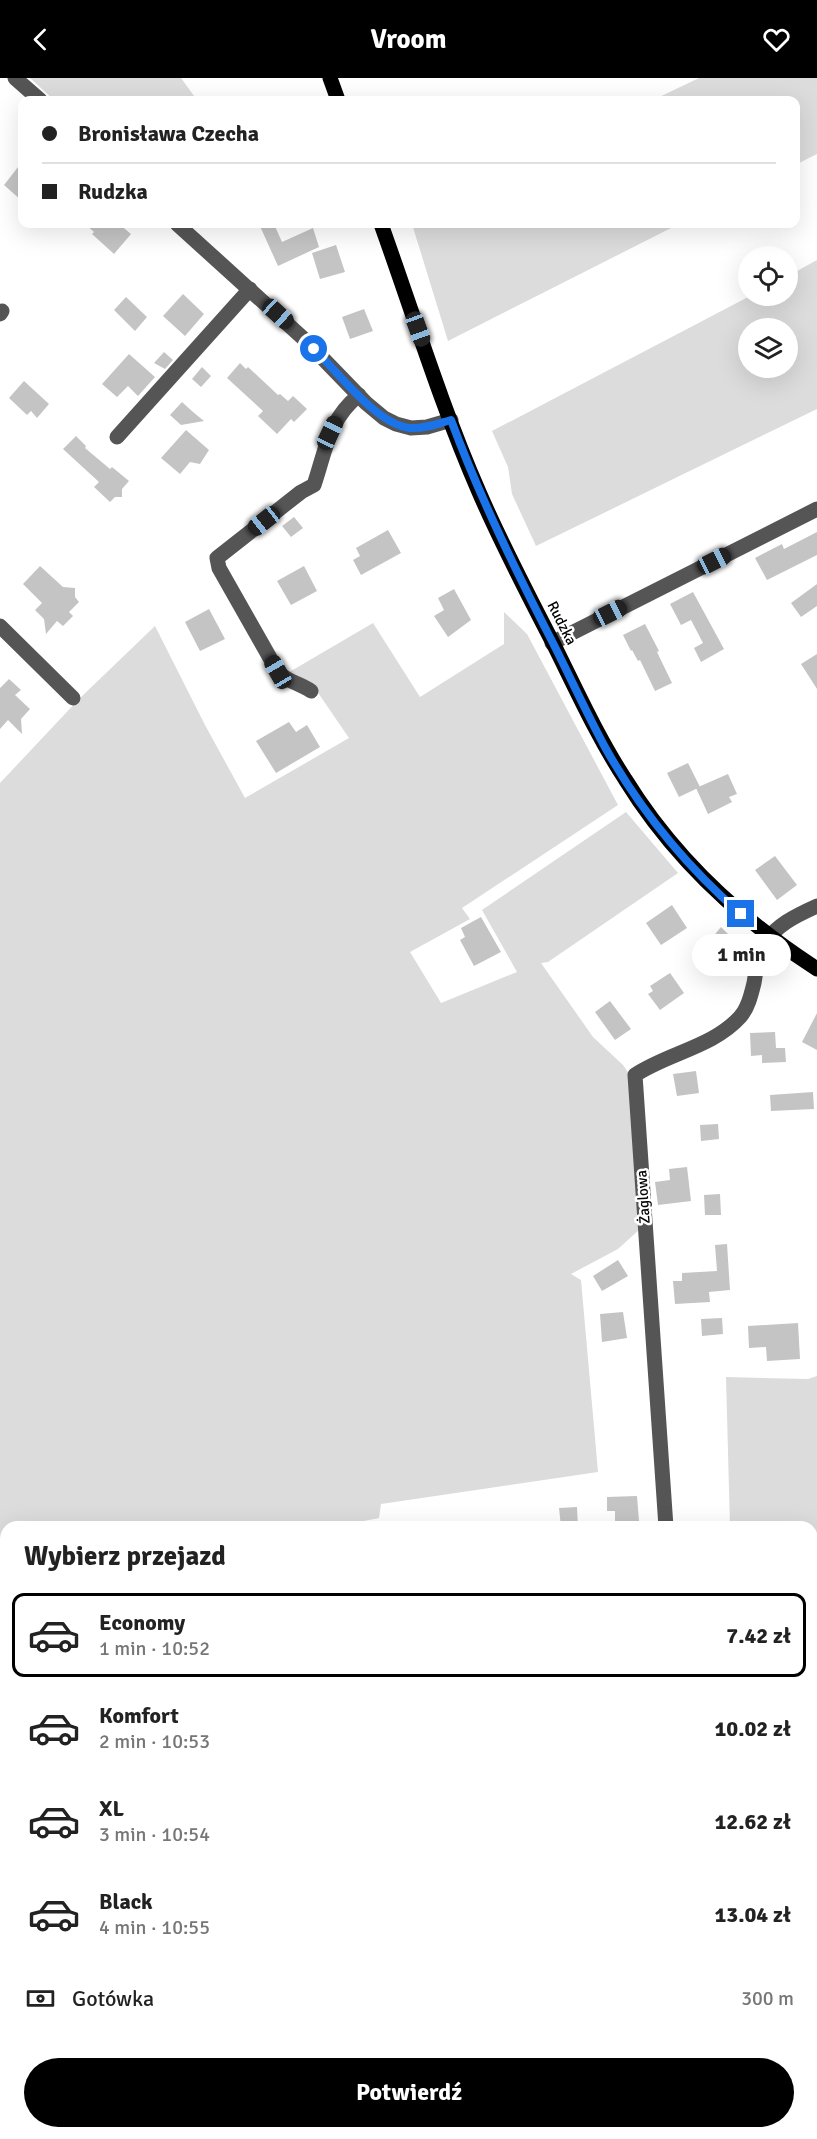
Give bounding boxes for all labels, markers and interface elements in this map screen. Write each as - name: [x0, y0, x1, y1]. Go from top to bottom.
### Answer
- icon: back: [24, 23, 57, 56]
- text: Vroom: [370, 23, 447, 56]
- icon: heart: [760, 23, 793, 56]
- text: Bronisława Czecha: [78, 120, 259, 147]
- text: Rudzka: [78, 178, 148, 205]
- map controls: [738, 246, 798, 378]
- button: locate: [738, 246, 798, 306]
- car: [259, 295, 297, 333]
- car: [403, 309, 433, 349]
- button: layers: [738, 318, 798, 378]
- route start: [300, 335, 327, 362]
- car: [314, 413, 346, 453]
- car: [244, 503, 284, 539]
- car: [694, 545, 734, 577]
- car: [590, 597, 630, 629]
- street label: Rudzka: [543, 598, 581, 648]
- car: [261, 652, 295, 692]
- route end: [727, 900, 754, 927]
- callout: 1 min: [692, 935, 790, 977]
- text: 1 min: [717, 942, 766, 967]
- street label: Żaglowa: [632, 1170, 654, 1224]
- text: Wybierz przejazd: [24, 1540, 226, 1573]
- icon: car: [27, 1608, 81, 1662]
- text: Economy: [99, 1609, 185, 1636]
- text: 7.42 zł: [726, 1622, 791, 1649]
- text: 1 min · 10:52: [99, 1636, 210, 1661]
- icon: car: [27, 1701, 81, 1755]
- text: Komfort: [99, 1702, 179, 1729]
- text: 10.02 zł: [714, 1715, 791, 1742]
- text: 2 min · 10:53: [99, 1729, 210, 1754]
- icon: car: [27, 1794, 81, 1848]
- text: XL: [99, 1795, 124, 1822]
- text: 12.62 zł: [714, 1808, 791, 1835]
- text: 3 min · 10:54: [99, 1822, 210, 1847]
- icon: car: [27, 1887, 81, 1941]
- text: Black: [99, 1888, 153, 1915]
- text: 13.04 zł: [714, 1901, 791, 1928]
- text: 4 min · 10:55: [99, 1915, 210, 1940]
- icon: cash: [24, 1982, 57, 2015]
- text: Gotówka: [72, 1985, 154, 2012]
- text: 300 m: [741, 1986, 794, 2011]
- button: Potwierdź: [24, 2058, 794, 2127]

